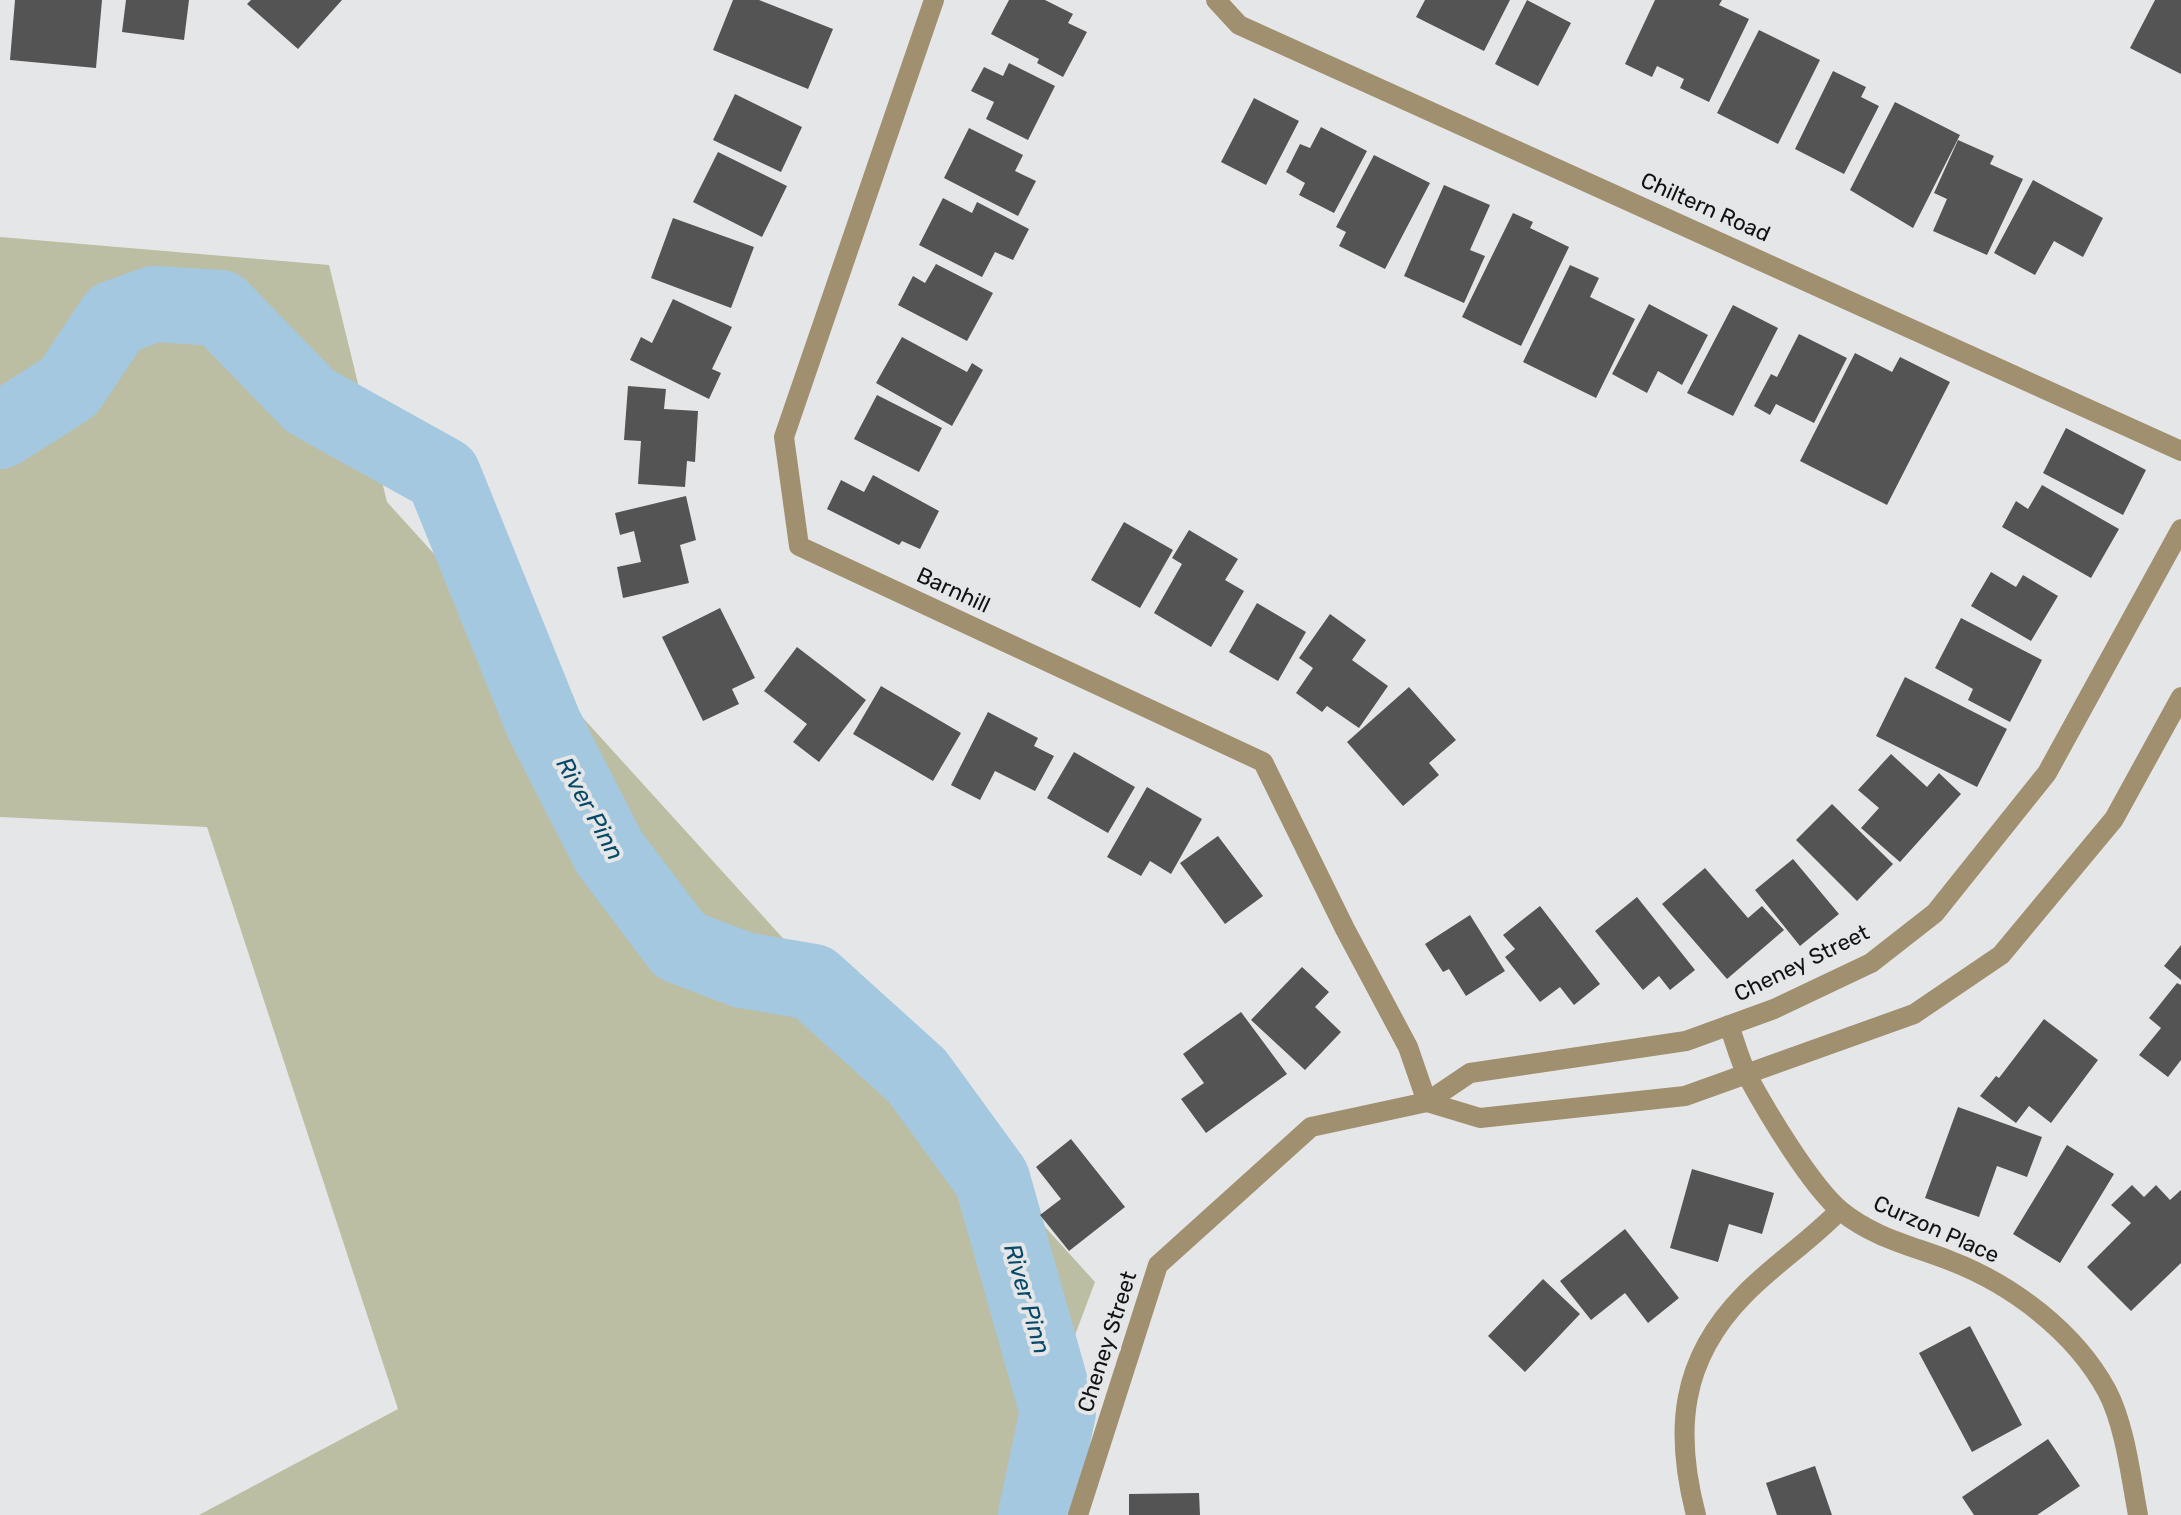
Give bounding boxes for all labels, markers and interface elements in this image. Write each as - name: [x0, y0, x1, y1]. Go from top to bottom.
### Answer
- street label: Chiltern Road: [1636, 168, 1774, 248]
- street label: Barnhill: [912, 563, 994, 619]
- water label: River Pinn: [549, 752, 629, 866]
- street label: Cheney Street: [1730, 920, 1874, 1008]
- street label: Curzon Place: [1869, 1191, 2003, 1269]
- water label: River Pinn: [997, 1241, 1055, 1357]
- street label: Cheney Street: [1073, 1268, 1143, 1416]

